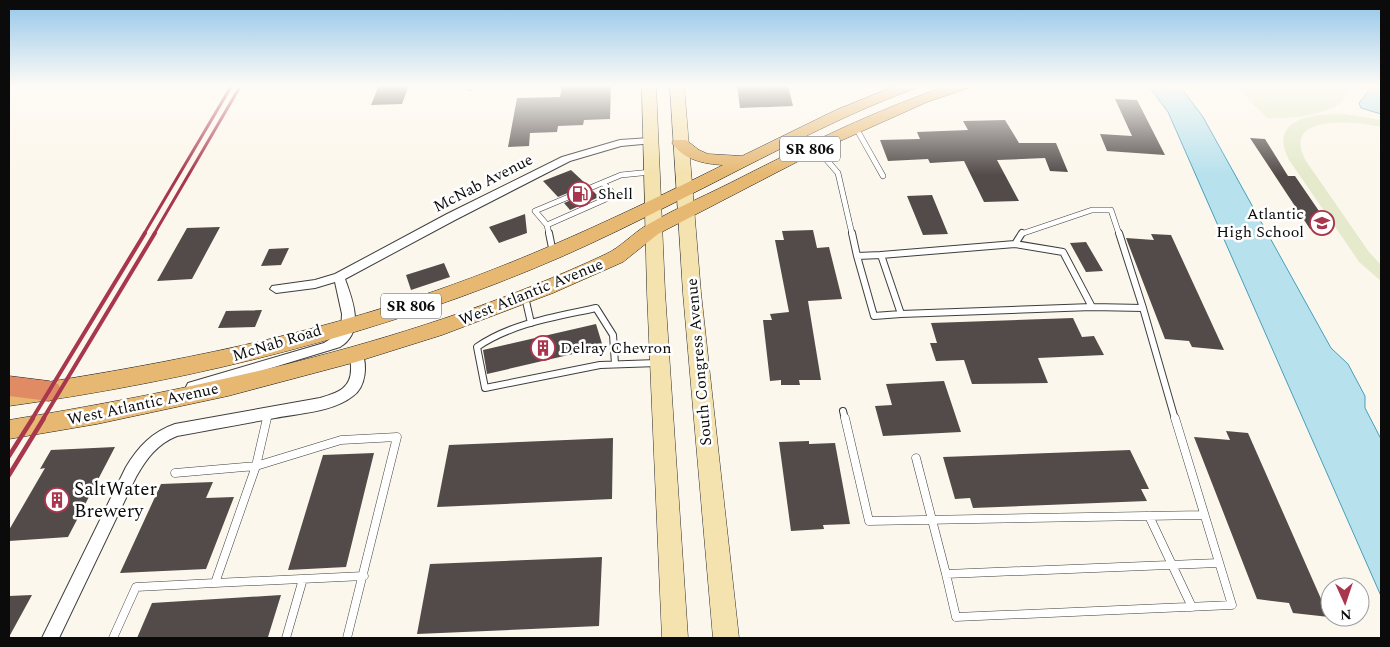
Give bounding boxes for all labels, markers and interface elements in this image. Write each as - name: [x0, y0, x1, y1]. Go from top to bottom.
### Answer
- road number: SR 806: [780, 136, 840, 162]
- street label: McNab Avenue: [429, 148, 537, 218]
- fuel station icon: Shell: [567, 181, 593, 207]
- place label: Shell: [598, 182, 633, 206]
- place label: Atlantic High School: [1216, 202, 1304, 244]
- school or university icon: Atlantic High School: [1309, 210, 1335, 236]
- street label: West Atlantic Avenue: [455, 252, 607, 332]
- street label: South Congress Avenue: [680, 277, 718, 447]
- road number: SR 806: [381, 294, 441, 318]
- street label: McNab Road: [229, 318, 325, 368]
- building icon: Delray Chevron: [530, 335, 556, 361]
- place label: Delray Chevron: [560, 336, 671, 360]
- street label: West Atlantic Avenue: [65, 376, 221, 432]
- place label: SaltWater Brewery: [74, 475, 157, 526]
- building icon: SaltWater Brewery: [44, 487, 70, 513]
- north arrow: [1320, 577, 1370, 627]
- text: N: [1339, 604, 1352, 625]

